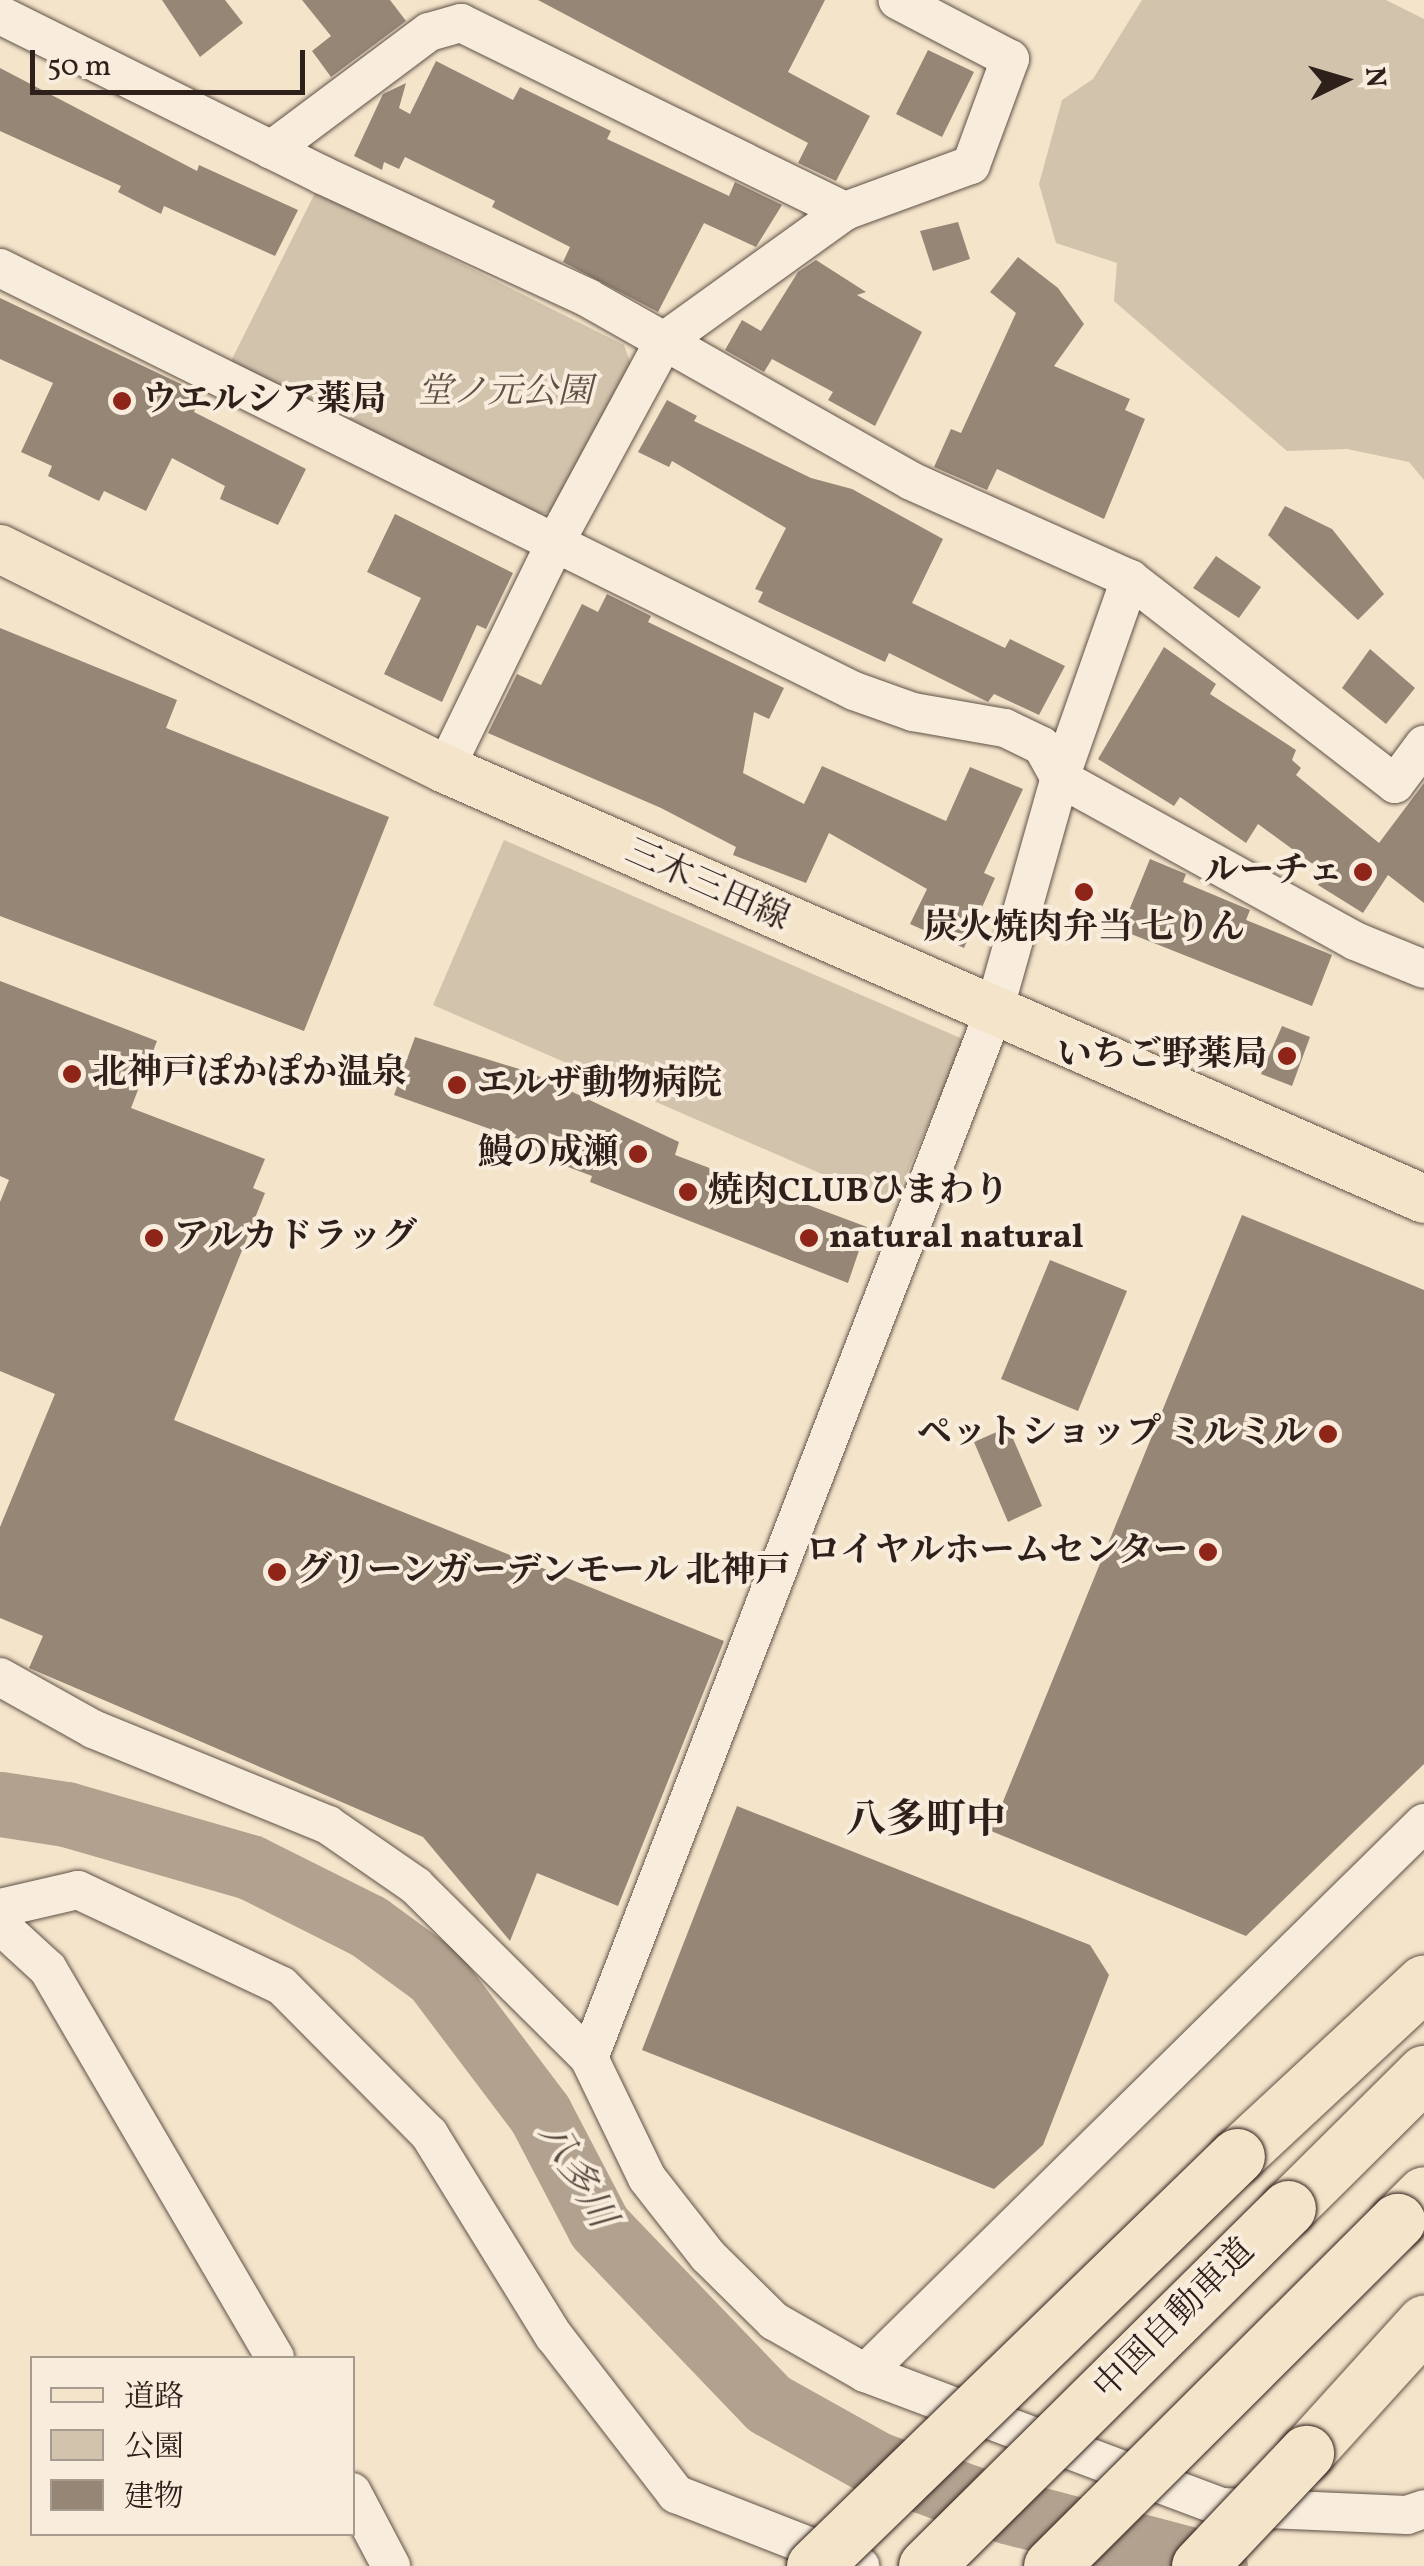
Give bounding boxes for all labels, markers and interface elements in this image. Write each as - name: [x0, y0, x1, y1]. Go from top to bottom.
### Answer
- scale bar: [35, 30, 310, 92]
- north arrow: [1294, 30, 1394, 130]
- text: 50 m: [47, 46, 111, 88]
- text: N: [1354, 66, 1395, 89]
- park label: 堂ノ元公園: [418, 372, 592, 414]
- place label: ウエルシア薬局: [142, 380, 387, 422]
- marker: ウエルシア薬局: [111, 390, 133, 412]
- street label: 三木三田線: [619, 831, 795, 941]
- place label: ルーチェ: [1203, 851, 1343, 893]
- marker: ルーチェ: [1352, 861, 1374, 883]
- marker: 炭火焼肉弁当 七りん: [1073, 881, 1095, 903]
- place label: 炭火焼肉弁当 七りん: [923, 908, 1245, 950]
- place label: いちご野薬局: [1057, 1035, 1267, 1077]
- marker: いちご野薬局: [1276, 1045, 1298, 1067]
- place label: 北神戸ぽかぽか温泉: [92, 1053, 407, 1095]
- marker: 北神戸ぽかぽか温泉: [61, 1063, 83, 1085]
- place label: エルザ動物病院: [477, 1064, 722, 1106]
- marker: エルザ動物病院: [446, 1074, 468, 1096]
- place label: 鰻の成瀬: [478, 1133, 618, 1175]
- marker: 鰻の成瀬: [627, 1143, 649, 1165]
- place label: 焼肉CLUBひまわり: [708, 1171, 1009, 1213]
- marker: 焼肉CLUBひまわり: [677, 1181, 699, 1203]
- place label: アルカドラッグ: [174, 1217, 419, 1259]
- place label: natural natural: [829, 1217, 1084, 1259]
- marker: アルカドラッグ: [143, 1227, 165, 1249]
- marker: natural natural: [798, 1227, 820, 1249]
- place label: ペットショップ ミルミル: [916, 1413, 1308, 1455]
- marker: ペットショップ ミルミル: [1317, 1423, 1339, 1445]
- place label: ロイヤルホームセンター: [803, 1531, 1188, 1573]
- marker: ロイヤルホームセンター: [1197, 1541, 1219, 1563]
- place label: グリーンガーデンモール 北神戸: [297, 1551, 793, 1593]
- marker: グリーンガーデンモール 北神戸: [266, 1561, 288, 1583]
- district label: 八多町中: [846, 1798, 1006, 1846]
- water label: 八多川: [527, 2115, 623, 2237]
- street label: 中国自動車道: [1086, 2231, 1264, 2409]
- legend: [30, 2356, 355, 2536]
- text: 道路: [124, 2377, 184, 2419]
- text: 公園: [124, 2427, 184, 2469]
- text: 建物: [124, 2477, 184, 2519]

